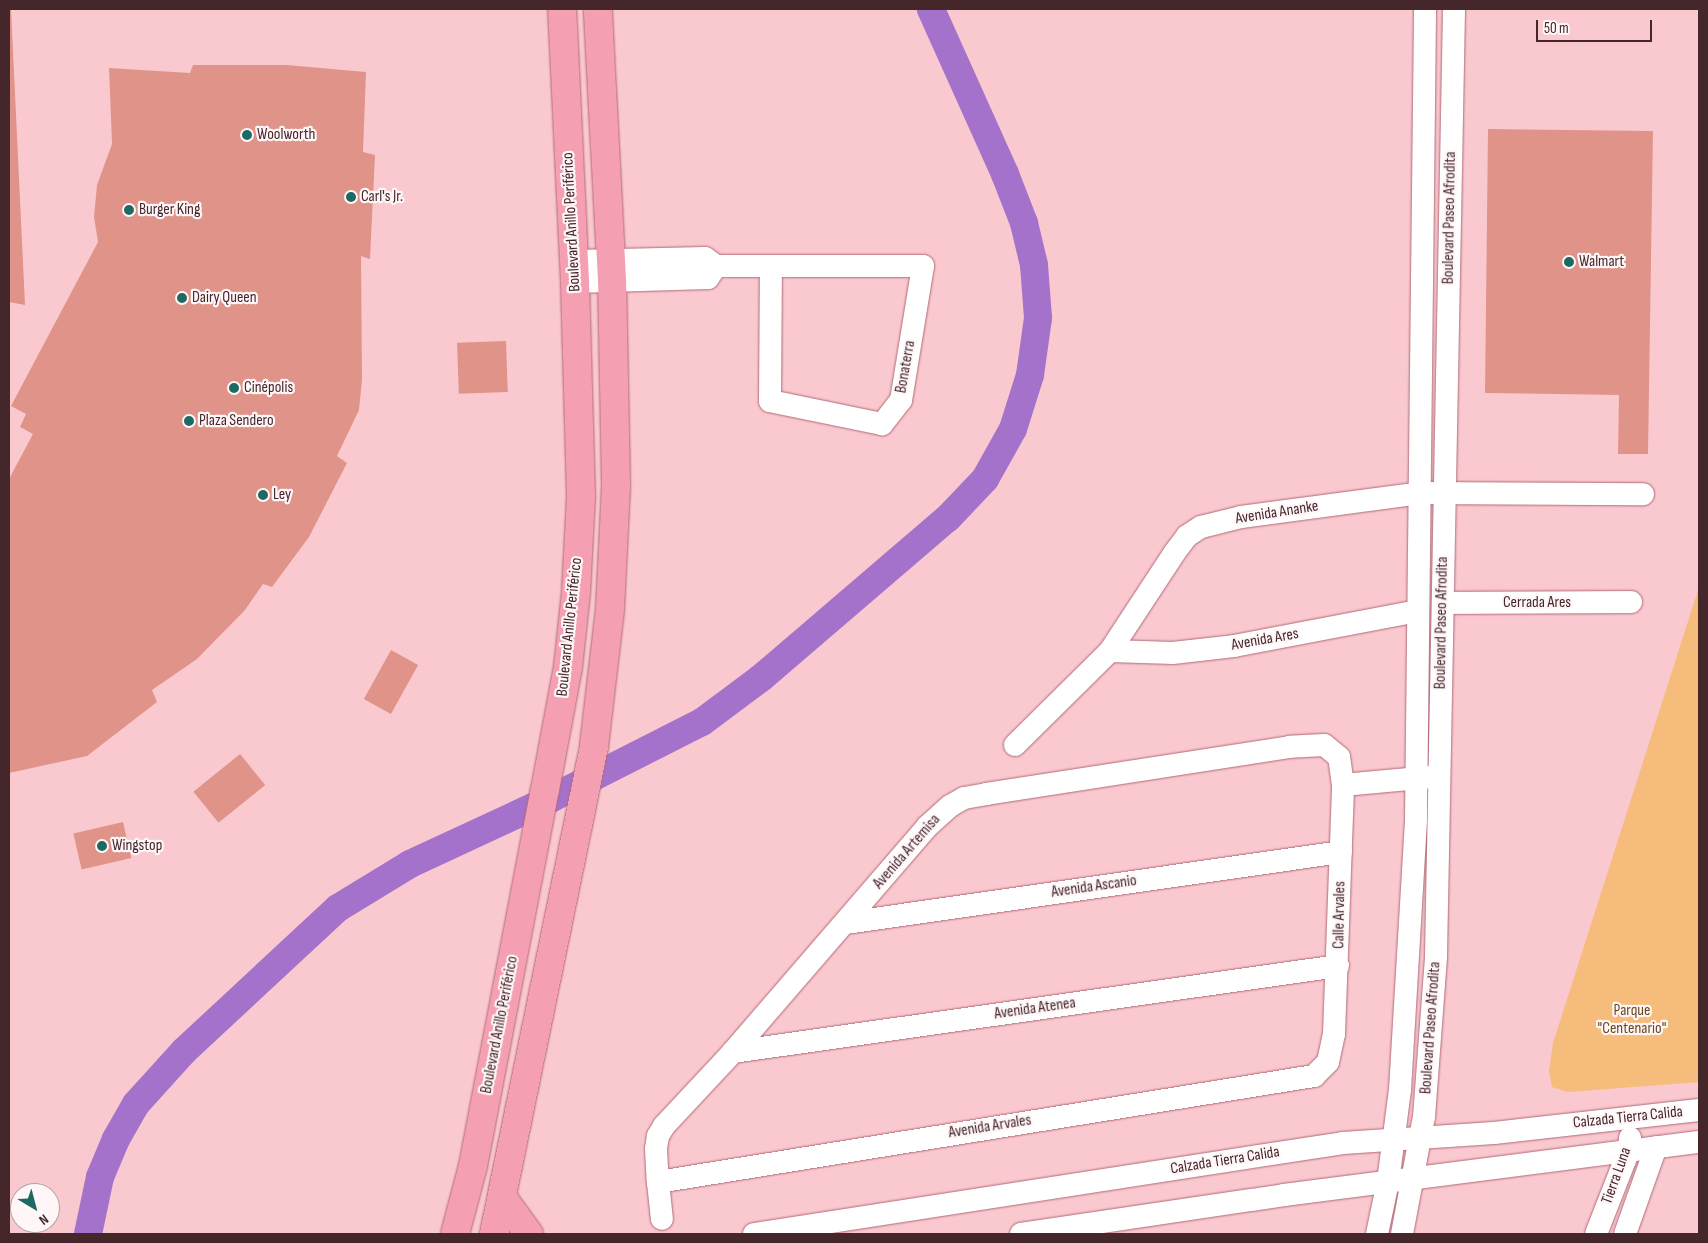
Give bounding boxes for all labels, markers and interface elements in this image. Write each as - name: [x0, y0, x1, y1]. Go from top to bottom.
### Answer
- scale bar: [1538, 10, 1654, 42]
- text: 50 m: [1544, 19, 1569, 38]
- place label: Woolworth: [257, 125, 315, 145]
- marker: Woolworth: [241, 129, 253, 141]
- street label: Boulevard Anillo Periférico: [559, 152, 585, 292]
- street label: Boulevard Paseo Afrodita: [1439, 152, 1461, 284]
- place label: Carl's Jr.: [361, 187, 403, 207]
- marker: Carl's Jr.: [345, 191, 357, 203]
- place label: Burger King: [139, 200, 200, 220]
- marker: Burger King: [123, 204, 135, 216]
- place label: Walmart: [1579, 252, 1624, 272]
- marker: Walmart: [1563, 256, 1575, 268]
- place label: Dairy Queen: [192, 288, 257, 308]
- marker: Dairy Queen: [176, 292, 188, 304]
- street label: Bonaterra: [892, 339, 920, 395]
- place label: Cinépolis: [244, 378, 293, 398]
- marker: Cinépolis: [228, 382, 240, 394]
- place label: Plaza Sendero: [199, 411, 274, 431]
- marker: Plaza Sendero: [183, 415, 195, 427]
- place label: Ley: [273, 485, 291, 505]
- marker: Ley: [257, 489, 269, 501]
- street label: Avenida Ananke: [1234, 497, 1320, 529]
- street label: Boulevard Anillo Periférico: [553, 557, 587, 697]
- street label: Boulevard Paseo Afrodita: [1431, 557, 1453, 689]
- street label: Cerrada Ares: [1503, 593, 1571, 613]
- street label: Avenida Ares: [1230, 625, 1300, 655]
- street label: Avenida Artemisa: [869, 811, 945, 893]
- place label: Wingstop: [112, 836, 162, 856]
- marker: Wingstop: [96, 840, 108, 852]
- street label: Avenida Ascanio: [1050, 872, 1138, 902]
- street label: Calle Arvales: [1330, 881, 1350, 949]
- street label: Boulevard Anillo Periférico: [477, 955, 523, 1095]
- street label: Boulevard Paseo Afrodita: [1417, 961, 1445, 1095]
- street label: Avenida Atenea: [993, 994, 1077, 1024]
- park label: Parque "Centenario": [1598, 1001, 1666, 1039]
- street label: Calzada Tierra Calida: [1572, 1103, 1684, 1133]
- street label: Avenida Arvales: [947, 1111, 1033, 1143]
- street label: Calzada Tierra Calida: [1169, 1143, 1281, 1179]
- street label: Tierra Luna: [1598, 1145, 1636, 1207]
- north arrow: [10, 1183, 60, 1233]
- text: N: [36, 1211, 52, 1229]

